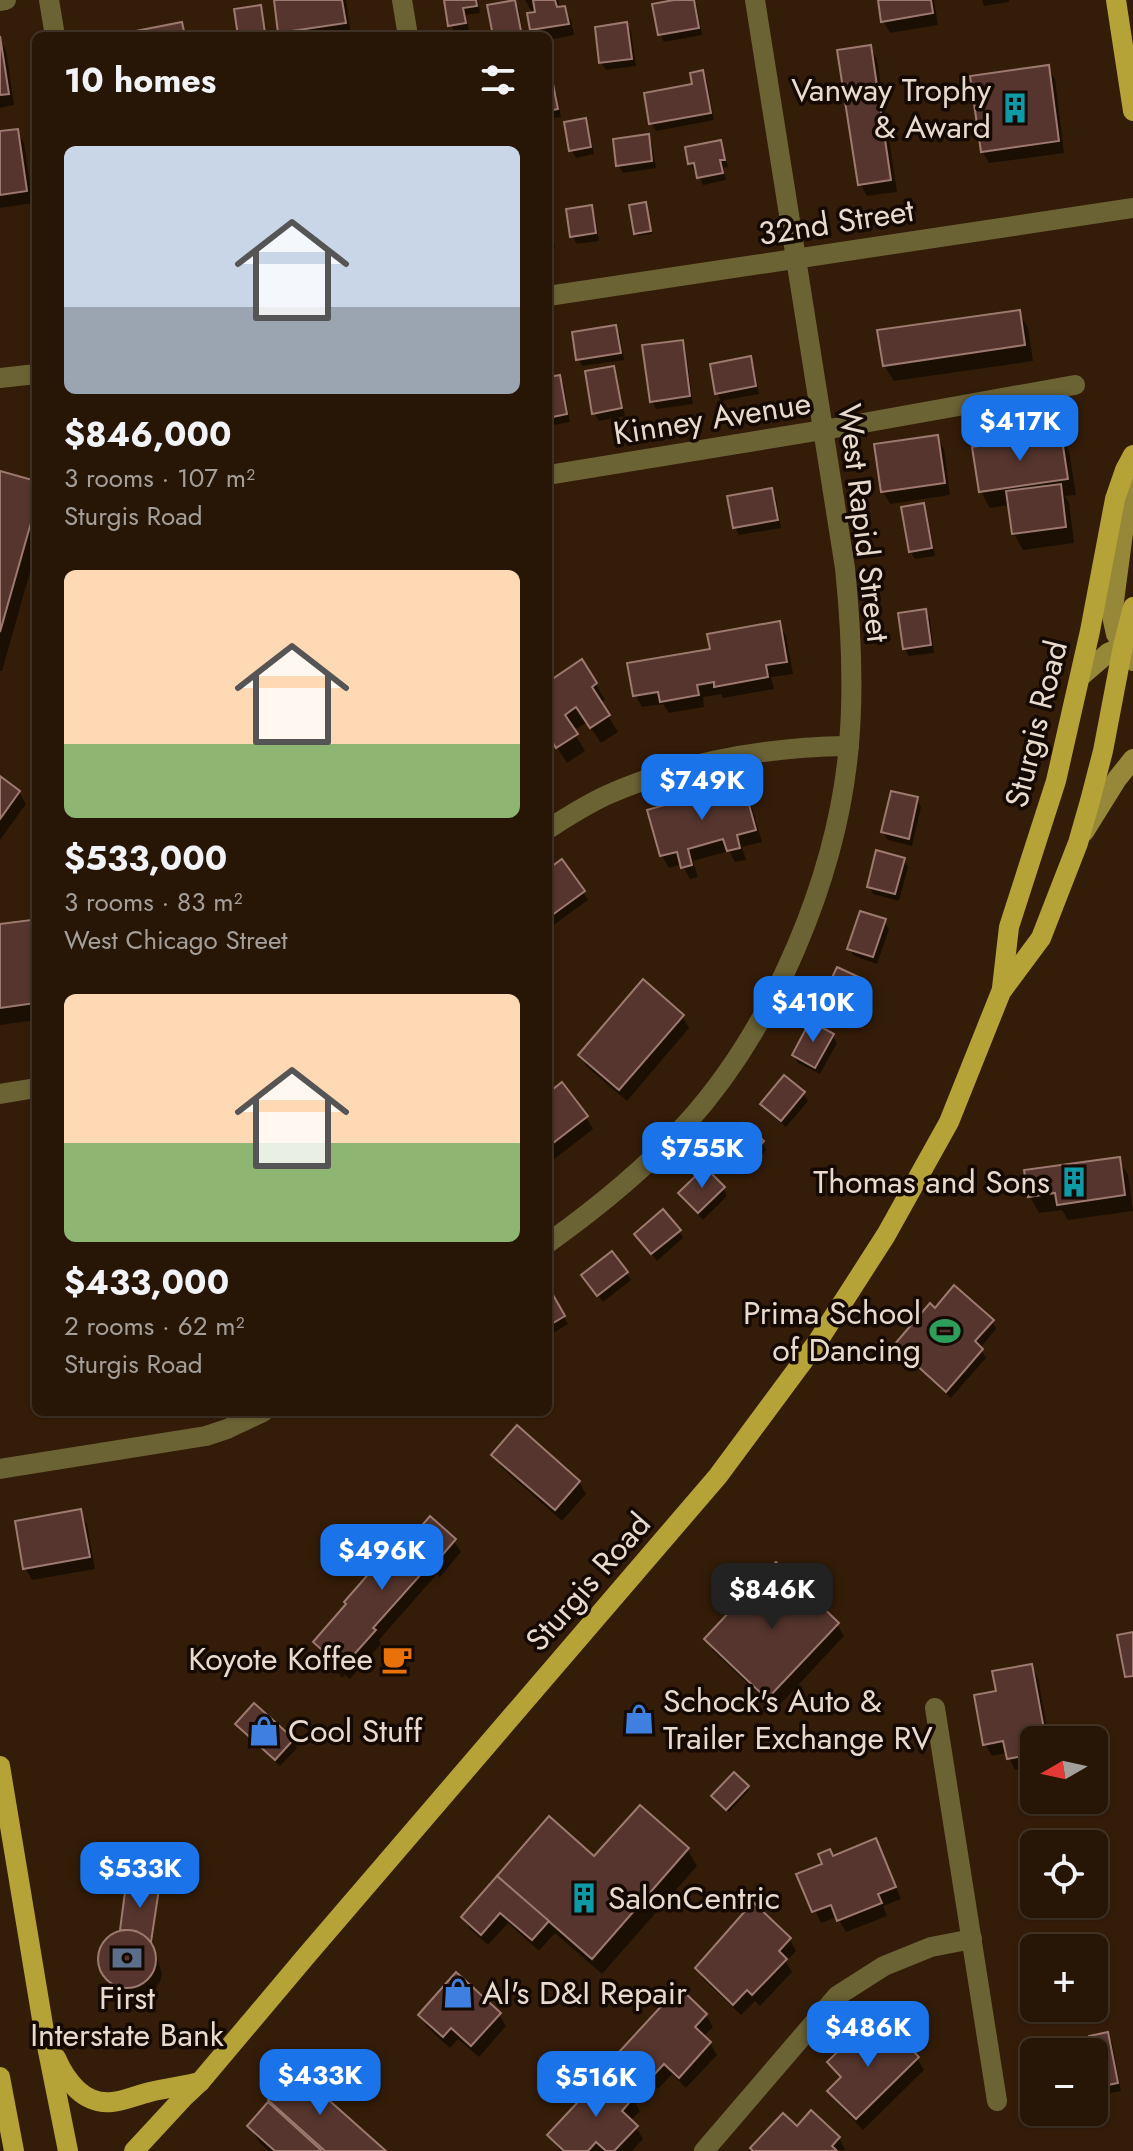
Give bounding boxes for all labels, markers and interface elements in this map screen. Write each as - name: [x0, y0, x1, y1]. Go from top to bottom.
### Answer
- text: 10 homes: [64, 56, 216, 105]
- icon: filters: [476, 58, 520, 102]
- place label: Vanway Trophy & Award: [791, 67, 992, 150]
- building icon: Vanway Trophy & Award: [998, 91, 1032, 125]
- street label: 32nd Street: [755, 187, 917, 257]
- icon: home: [220, 198, 364, 342]
- street label: Kinney Avenue: [610, 380, 814, 456]
- pin: $417K: [964, 395, 1076, 463]
- street label: West Rapid Street: [827, 401, 901, 645]
- text: $417K: [979, 402, 1061, 440]
- text: $846,000: [64, 410, 231, 459]
- text: 3 rooms · 107 m²: [64, 459, 255, 497]
- text: Sturgis Road: [64, 497, 203, 535]
- icon: home: [220, 622, 364, 766]
- street label: Sturgis Road: [993, 636, 1079, 812]
- pin: $749K: [646, 754, 758, 822]
- text: $749K: [659, 761, 745, 799]
- text: $533,000: [64, 834, 227, 883]
- text: 3 rooms · 83 m²: [64, 883, 243, 921]
- text: West Chicago Street: [64, 921, 288, 959]
- pin: $410K: [757, 976, 869, 1044]
- text: $410K: [772, 983, 854, 1021]
- icon: home: [220, 1046, 364, 1190]
- pin: $755K: [646, 1122, 758, 1190]
- text: $755K: [660, 1129, 744, 1167]
- place label: Thomas and Sons: [813, 1159, 1050, 1205]
- building icon: Thomas and Sons: [1057, 1165, 1091, 1199]
- text: $433,000: [64, 1258, 229, 1307]
- place label: Prima School of Dancing: [743, 1290, 921, 1373]
- text: 2 rooms · 62 m²: [64, 1307, 245, 1345]
- sports icon: Prima School of Dancing: [928, 1314, 962, 1348]
- text: Sturgis Road: [64, 1345, 203, 1383]
- street label: Sturgis Road: [515, 1503, 661, 1661]
- pin: $496K: [326, 1524, 438, 1592]
- text: $496K: [338, 1531, 426, 1569]
- pin: $846K: [716, 1563, 828, 1631]
- text: $846K: [729, 1570, 815, 1608]
- place label: Koyote Koffee: [188, 1636, 373, 1682]
- cafe icon: Koyote Koffee: [380, 1642, 414, 1676]
- place label: Schock's Auto & Trailer Exchange RV: [663, 1678, 933, 1761]
- shop icon: Schock's Auto & Trailer Exchange RV: [622, 1702, 656, 1736]
- place label: Cool Stuff: [288, 1708, 423, 1754]
- shop icon: Cool Stuff: [247, 1714, 281, 1748]
- north arrow: [1020, 1726, 1108, 1814]
- map controls: [1020, 1726, 1108, 2126]
- button: locate: [1020, 1830, 1108, 1918]
- pin: $533K: [84, 1842, 196, 1910]
- text: $533K: [98, 1849, 182, 1887]
- place label: SalonCentric: [608, 1875, 780, 1921]
- building icon: SalonCentric: [567, 1881, 601, 1915]
- button: +: [1020, 1934, 1108, 2022]
- bank icon: First Interstate Bank: [110, 1941, 144, 1975]
- place label: Al's D&I Repair: [482, 1970, 687, 2016]
- place label: First Interstate Bank: [30, 1975, 225, 2058]
- shop icon: Al's D&I Repair: [441, 1976, 475, 2010]
- pin: $486K: [812, 2001, 924, 2069]
- text: $486K: [825, 2008, 911, 2046]
- button: −: [1020, 2038, 1108, 2126]
- pin: $433K: [264, 2049, 376, 2117]
- pin: $516K: [540, 2051, 652, 2119]
- text: $433K: [278, 2056, 362, 2094]
- text: $516K: [555, 2058, 637, 2096]

